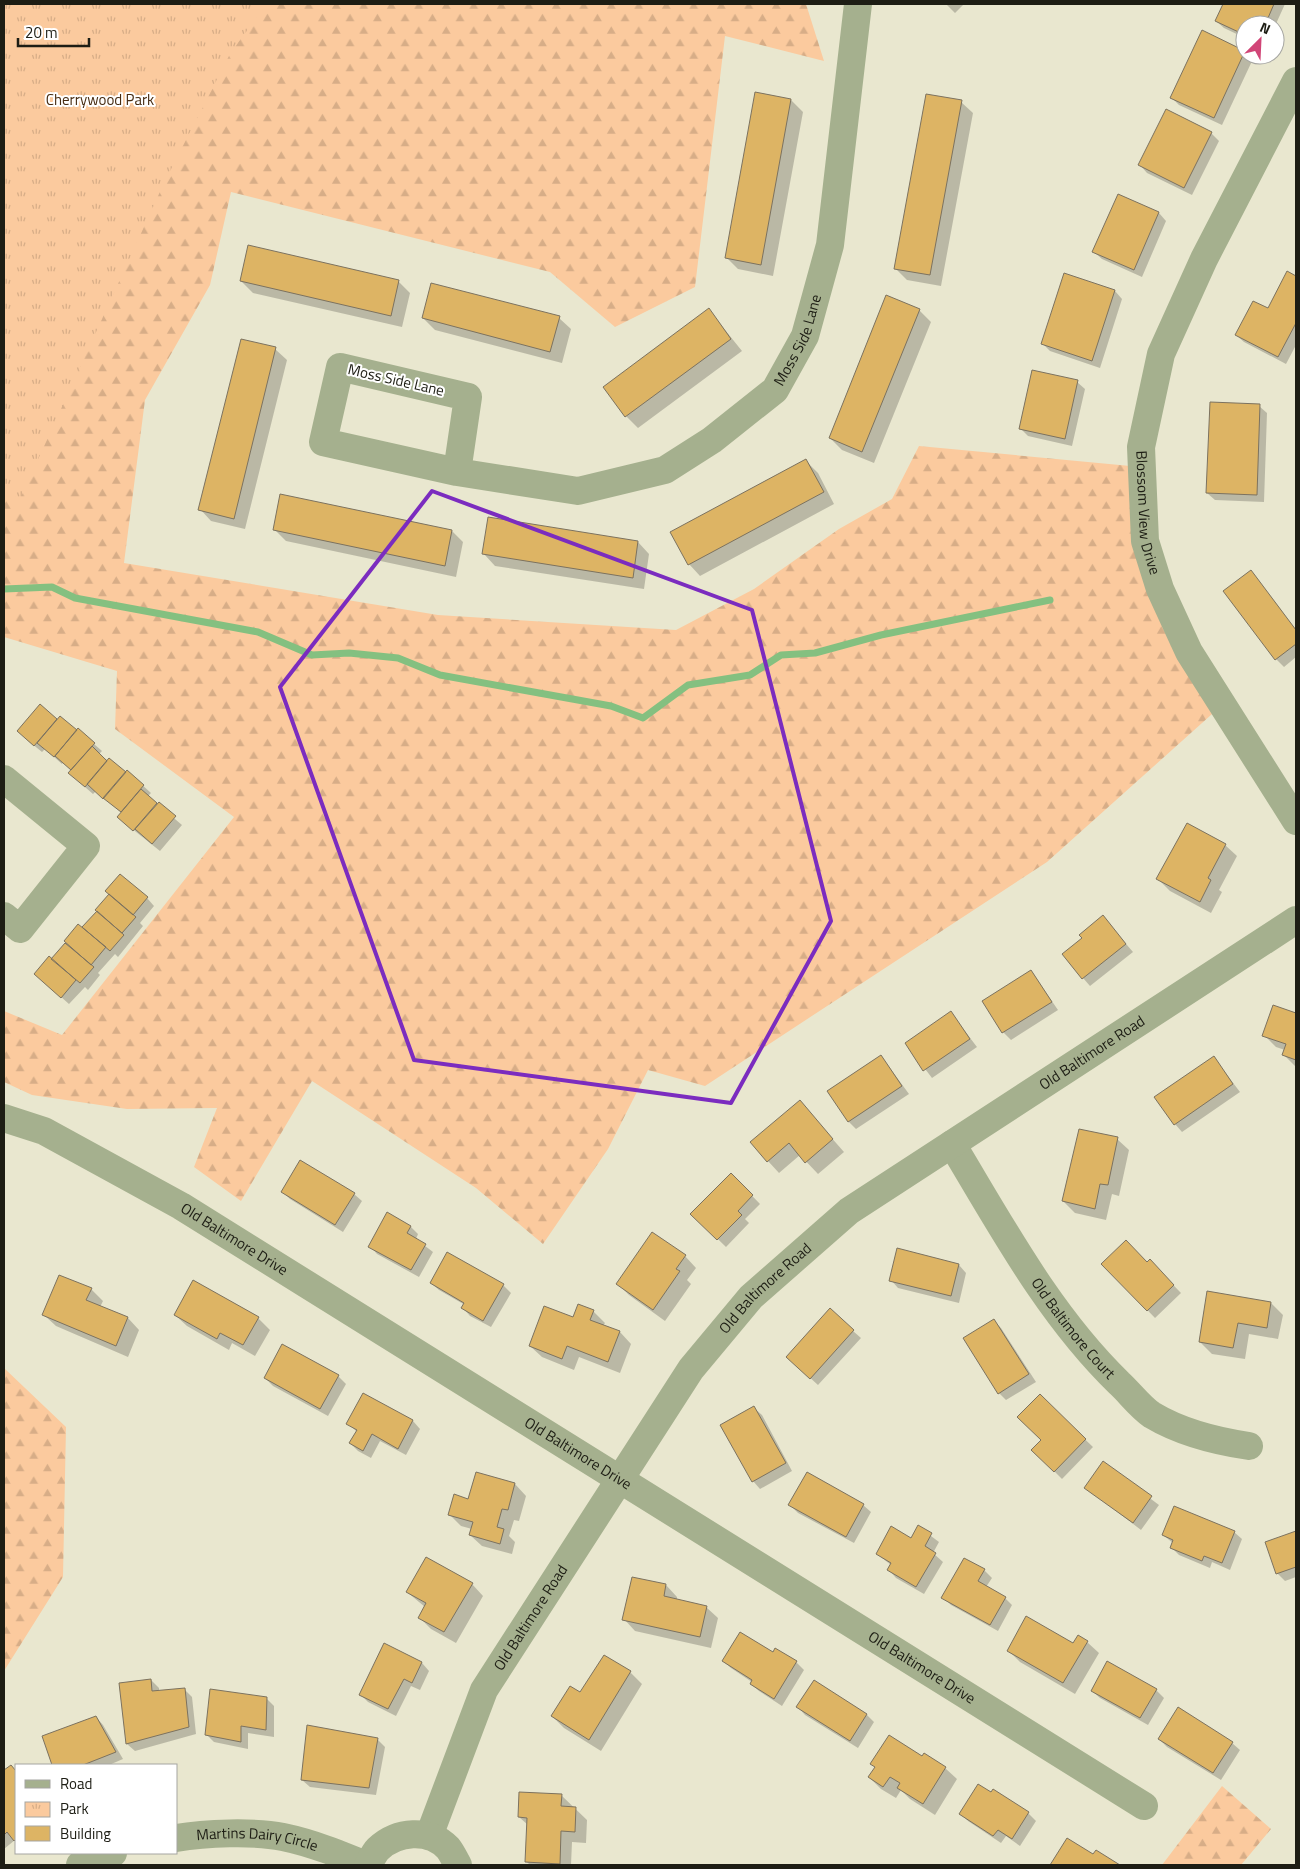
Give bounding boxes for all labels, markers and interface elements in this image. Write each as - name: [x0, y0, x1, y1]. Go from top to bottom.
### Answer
- scale bar: [18, 15, 89, 47]
- north arrow: [1235, 15, 1285, 65]
- text: N: [1257, 16, 1274, 39]
- text: 20 m: [25, 21, 58, 44]
- park label: Cherrywood Park: [46, 88, 154, 111]
- street label: Moss Side Lane: [768, 292, 827, 390]
- street label: Moss Side Lane: [346, 357, 447, 402]
- street label: Blossom View Drive: [1130, 450, 1167, 578]
- street label: Old Baltimore Road: [1034, 1009, 1149, 1095]
- street label: Old Baltimore Drive: [176, 1197, 293, 1281]
- street label: Old Baltimore Road: [713, 1237, 816, 1338]
- street label: Old Baltimore Court: [1026, 1273, 1121, 1385]
- street label: Old Baltimore Drive: [520, 1411, 636, 1495]
- street label: Old Baltimore Road: [487, 1560, 573, 1675]
- street label: Old Baltimore Drive: [864, 1625, 980, 1709]
- legend: [15, 1764, 178, 1854]
- text: Road: [60, 1772, 92, 1795]
- text: Park: [60, 1797, 89, 1820]
- street label: Martins Dairy Circle: [195, 1821, 321, 1857]
- text: Building: [60, 1822, 111, 1845]

